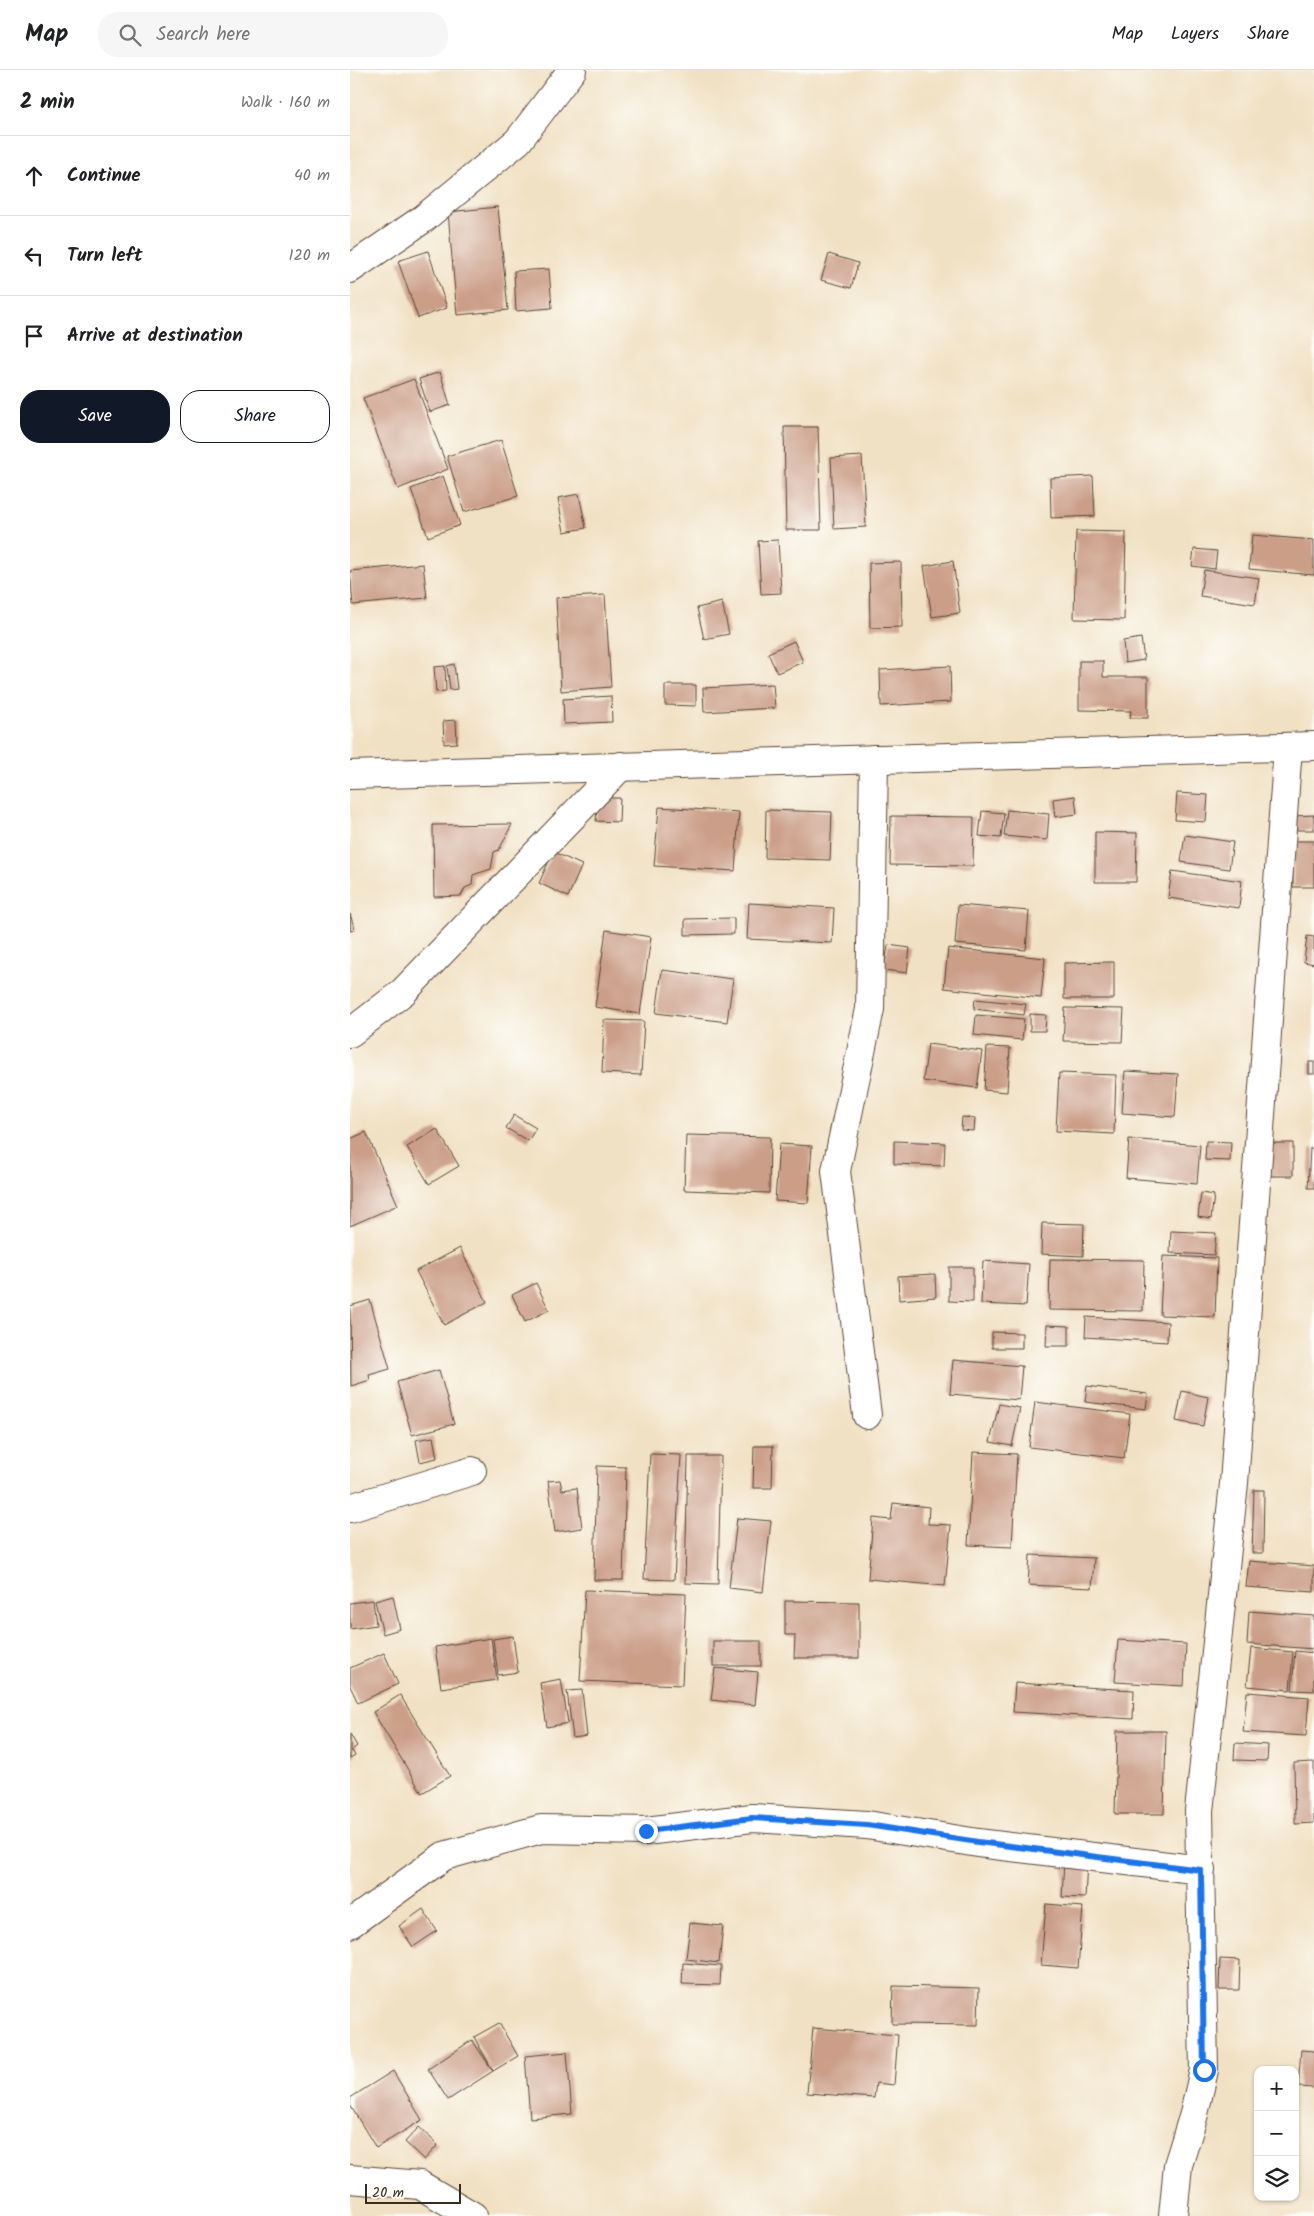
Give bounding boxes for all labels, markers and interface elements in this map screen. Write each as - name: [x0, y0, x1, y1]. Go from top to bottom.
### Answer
- search box: [98, 12, 448, 57]
- text: Map: [25, 15, 68, 54]
- text: Search here: [156, 20, 250, 50]
- text: Map: [1112, 20, 1143, 49]
- text: Layers: [1171, 20, 1219, 49]
- text: Share: [1247, 20, 1289, 49]
- icon: search: [116, 21, 144, 49]
- text: 2 min: [20, 86, 75, 119]
- text: Walk · 160 m: [241, 90, 330, 115]
- text: Continue: [67, 161, 140, 191]
- icon: ahead: [20, 162, 48, 190]
- text: 40 m: [294, 163, 330, 188]
- text: Turn left: [67, 241, 142, 271]
- icon: left: [20, 242, 48, 270]
- text: 120 m: [289, 243, 330, 268]
- text: Arrive at destination: [67, 321, 243, 351]
- icon: arrive: [20, 322, 48, 350]
- button: Save: [20, 390, 170, 443]
- button: Share: [180, 390, 330, 443]
- route end: [635, 1820, 658, 1843]
- route start: [1193, 2059, 1216, 2082]
- map controls: [1254, 2066, 1299, 2201]
- button: +: [1254, 2066, 1299, 2111]
- button: −: [1254, 2111, 1299, 2156]
- button: layers: [1254, 2156, 1299, 2201]
- scale bar: [365, 2181, 461, 2204]
- text: 20 m: [372, 2182, 404, 2204]

